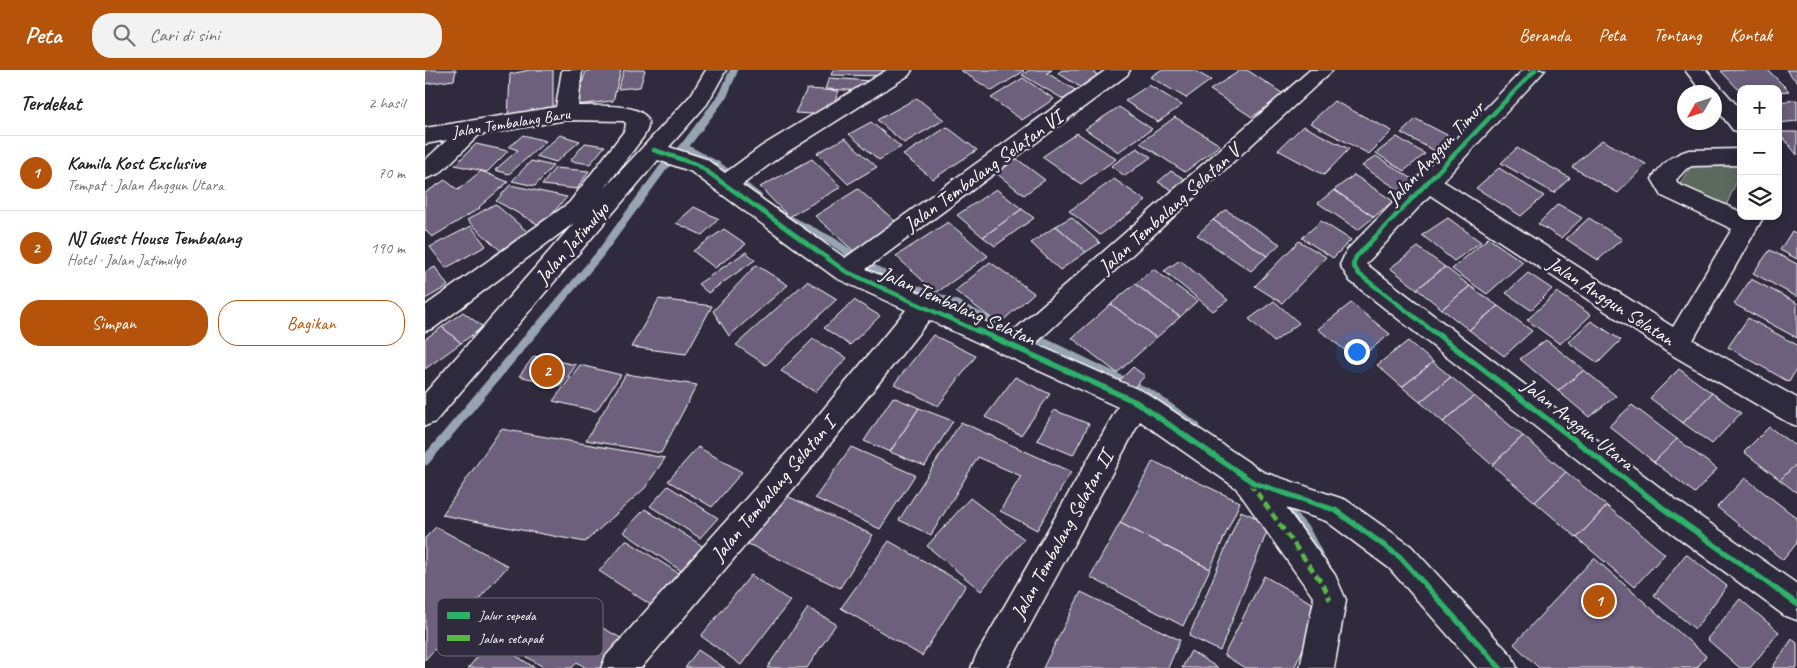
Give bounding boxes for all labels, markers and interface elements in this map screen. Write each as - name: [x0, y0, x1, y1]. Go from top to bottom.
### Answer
- search box: [92, 13, 442, 58]
- text: Peta: [25, 20, 62, 50]
- icon: search: [110, 21, 138, 49]
- text: Cari di sini: [150, 23, 220, 47]
- text: Beranda: [1519, 24, 1570, 46]
- text: Peta: [1598, 24, 1625, 46]
- text: Tentang: [1653, 24, 1702, 46]
- text: Kontak: [1730, 24, 1772, 46]
- north arrow: [1677, 85, 1722, 130]
- map controls: [1737, 85, 1782, 220]
- button: +: [1737, 85, 1782, 130]
- text: Terdekat: [20, 90, 81, 116]
- text: 2 hasil: [368, 93, 405, 113]
- street label: Jalan Anggun Timur: [1380, 94, 1491, 211]
- street label: Jalan Tembalang Selatan VI: [898, 102, 1071, 238]
- street label: Jalan Tembalang Baru: [450, 104, 572, 142]
- button: −: [1737, 130, 1782, 175]
- street label: Jalan Tembalang Selatan V: [1092, 136, 1248, 280]
- text: Kamila Kost Exclusive: [67, 151, 205, 175]
- text: 1: [32, 163, 40, 183]
- text: 70 m: [378, 163, 405, 183]
- text: Tempat · Jalan Anggun Utara: [67, 175, 224, 195]
- button: layers: [1737, 175, 1782, 220]
- street label: Jalan Jatimulyo: [529, 196, 615, 290]
- text: NJ Guest House Tembalang: [67, 226, 241, 250]
- text: 2: [32, 238, 40, 258]
- text: 190 m: [371, 238, 405, 258]
- text: Hotel · Jalan Jatimulyo: [67, 250, 186, 270]
- street label: Jalan Anggun Selatan: [1542, 250, 1680, 352]
- street label: Jalan Tembalang Selatan: [876, 260, 1040, 352]
- button: Simpan: [20, 300, 208, 346]
- button: Bagikan: [218, 300, 405, 346]
- your location: [1344, 339, 1370, 365]
- pin: 2: [531, 352, 563, 390]
- street label: Jalan Anggun Utara: [1516, 372, 1640, 477]
- street label: Jalan Tembalang Selatan I: [705, 408, 844, 567]
- street label: Jalan Tembalang Selatan II: [1005, 443, 1121, 624]
- pin: 1: [1583, 582, 1615, 620]
- legend: [437, 598, 603, 656]
- text: Jalur sepeda: [478, 607, 537, 624]
- text: Jalan setapak: [478, 630, 544, 647]

